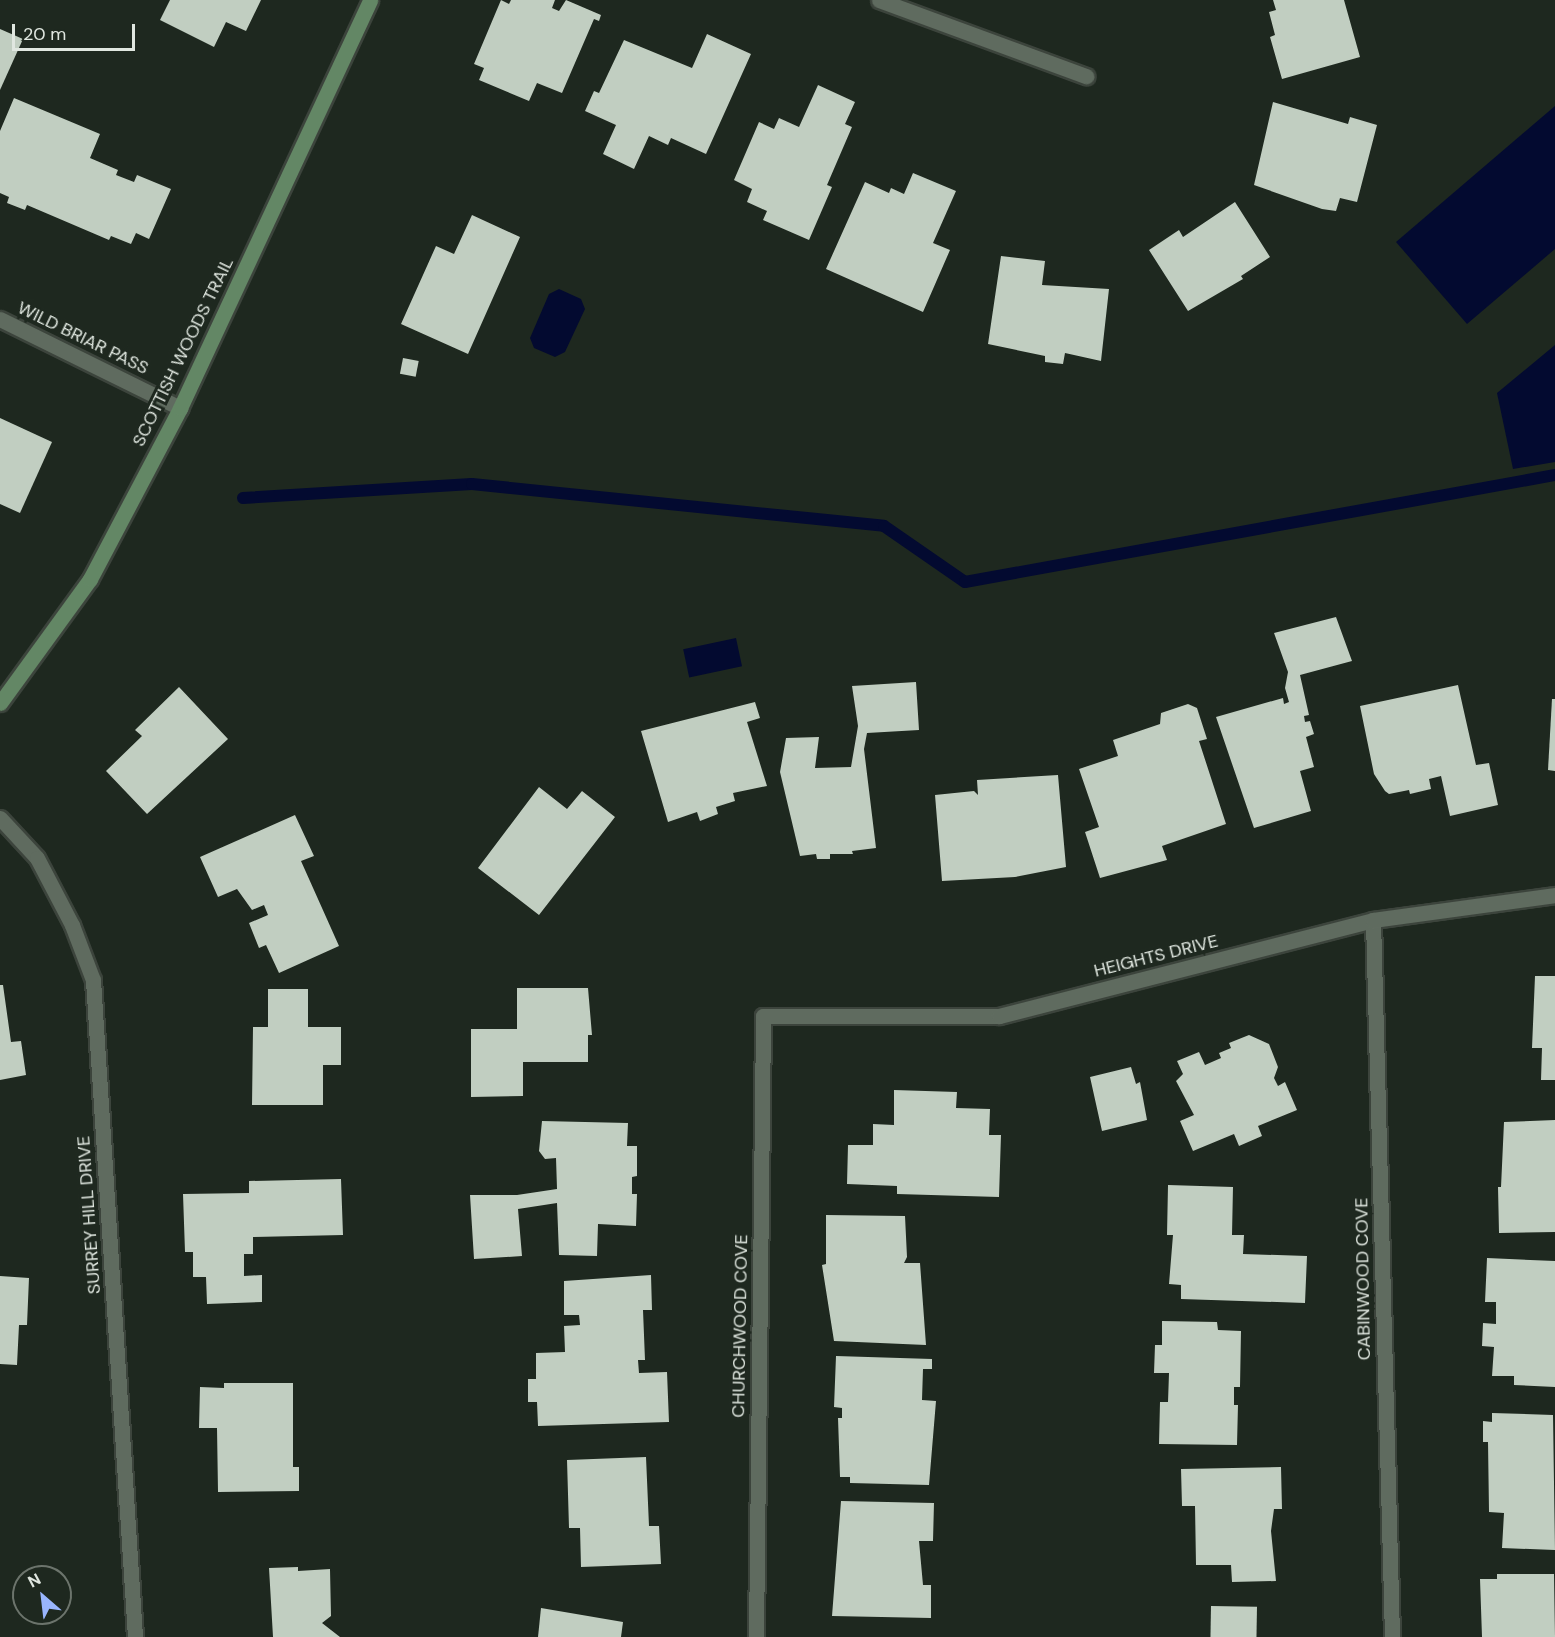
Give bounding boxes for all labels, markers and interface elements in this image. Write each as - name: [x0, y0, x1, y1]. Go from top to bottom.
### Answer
- scale bar: [15, 12, 138, 50]
- text: 20 m: [23, 22, 66, 46]
- street label: SCOTTISH WOODS TRAIL: [128, 254, 238, 450]
- street label: WILD BRIAR PASS: [14, 297, 152, 379]
- street label: HEIGHTS DRIVE: [1092, 930, 1220, 982]
- street label: SURREY HILL DRIVE: [73, 1135, 105, 1295]
- street label: CABINWOOD COVE: [1351, 1198, 1375, 1360]
- street label: CHURCHWOOD COVE: [728, 1234, 752, 1418]
- north arrow: [12, 1565, 72, 1625]
- text: N: [24, 1568, 44, 1592]

